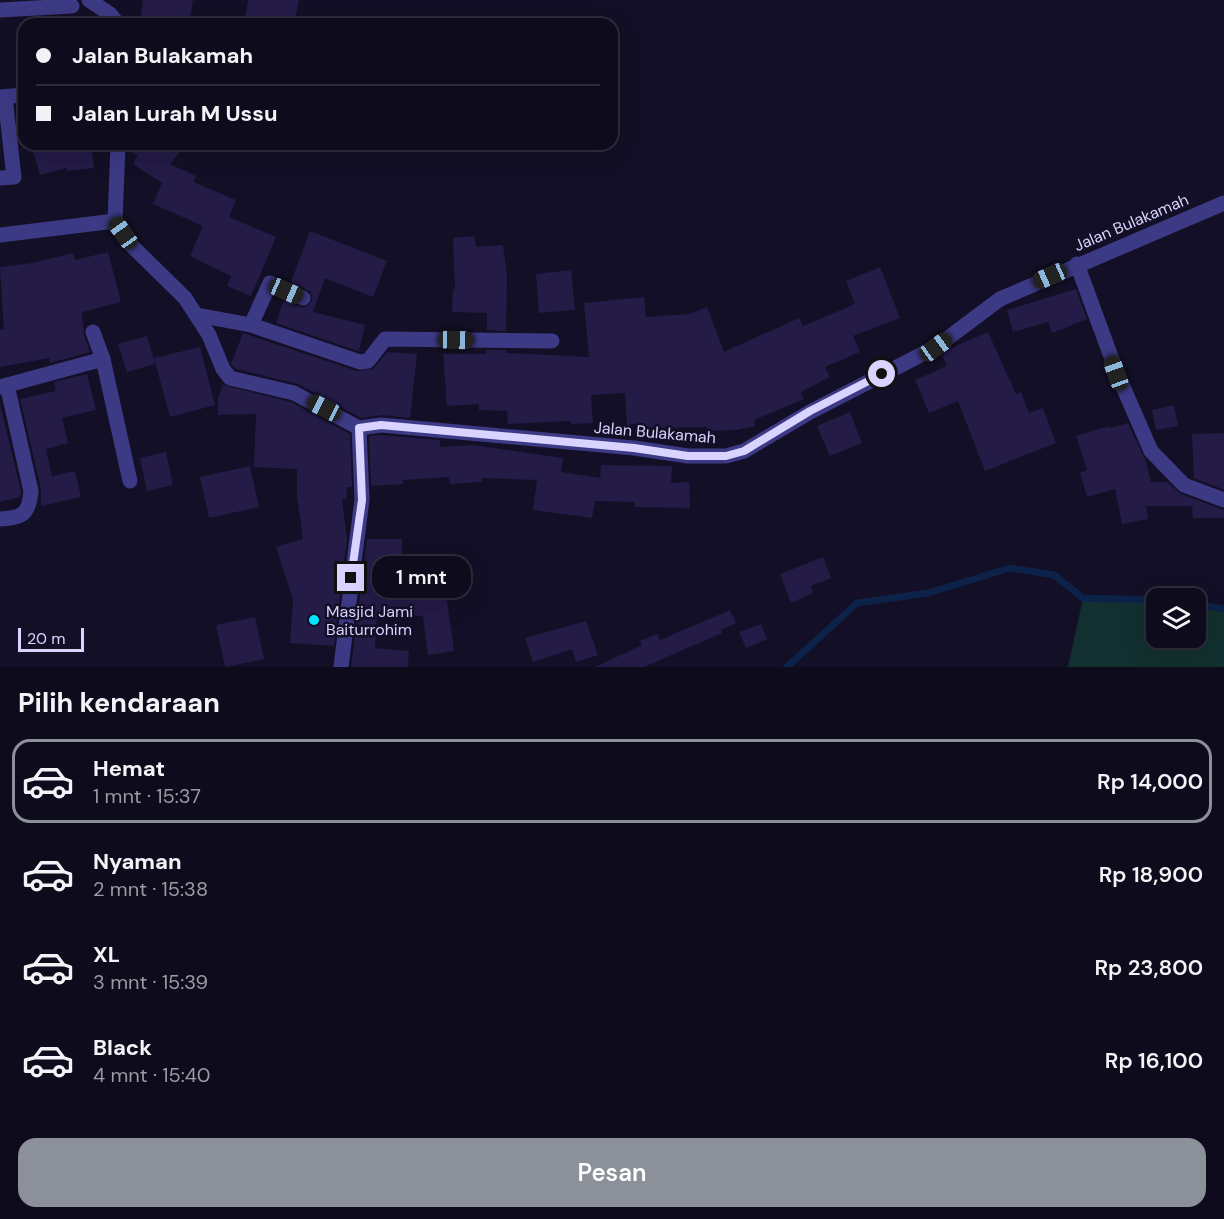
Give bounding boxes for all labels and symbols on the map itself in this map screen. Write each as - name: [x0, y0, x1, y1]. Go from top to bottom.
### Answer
- street label: Jalan Bulakamah: [1071, 189, 1192, 256]
- car: [105, 213, 141, 253]
- car: [1030, 260, 1070, 292]
- car: [266, 275, 306, 307]
- car: [916, 329, 956, 365]
- car: [438, 331, 474, 349]
- car: [1101, 353, 1131, 393]
- route start: [868, 360, 895, 387]
- car: [304, 392, 344, 424]
- street label: Jalan Bulakamah: [593, 417, 717, 448]
- callout: 1 mnt: [372, 557, 471, 599]
- route end: [337, 564, 364, 591]
- place label: Masjid Jami Baiturrohim: [326, 601, 413, 640]
- marker: Masjid Jami Baiturrohim: [307, 613, 321, 627]
- scale bar: [18, 625, 84, 652]

